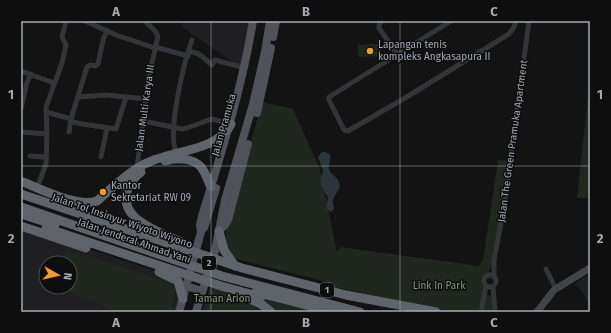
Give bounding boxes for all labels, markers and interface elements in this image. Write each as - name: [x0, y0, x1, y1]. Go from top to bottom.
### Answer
- text: A: [111, 4, 120, 19]
- text: B: [302, 4, 310, 19]
- text: C: [490, 4, 498, 19]
- place label: Lapangan tenis kompleks Angkasapura II: [378, 39, 490, 63]
- marker: Lapangan tenis kompleks Angkasapura II: [365, 46, 375, 56]
- street label: Jalan The Green Pramuka Apartment: [496, 59, 530, 223]
- street label: Jalan Multi Karya III: [133, 64, 157, 152]
- text: 1: [8, 87, 14, 102]
- text: 1: [597, 87, 603, 102]
- street label: Jalan Pramuka: [209, 92, 239, 158]
- place label: Kantor Sekretariat RW 09: [111, 180, 191, 204]
- marker: Kantor Sekretariat RW 09: [98, 187, 108, 197]
- street label: Jalan Tol Insinyur Wiyoto Wiyono: [50, 191, 194, 251]
- street label: Jalan Jenderal Ahmad Yani: [76, 216, 192, 266]
- text: 2: [8, 231, 15, 246]
- text: 2: [597, 231, 604, 246]
- north arrow: [38, 255, 78, 295]
- road number: 2: [202, 256, 216, 270]
- text: N: [60, 272, 74, 281]
- park label: Link In Park: [413, 280, 466, 292]
- road number: 1: [320, 283, 334, 297]
- park label: Taman Arion: [194, 293, 250, 305]
- text: A: [111, 315, 120, 330]
- text: B: [302, 315, 310, 330]
- text: C: [490, 315, 498, 330]

